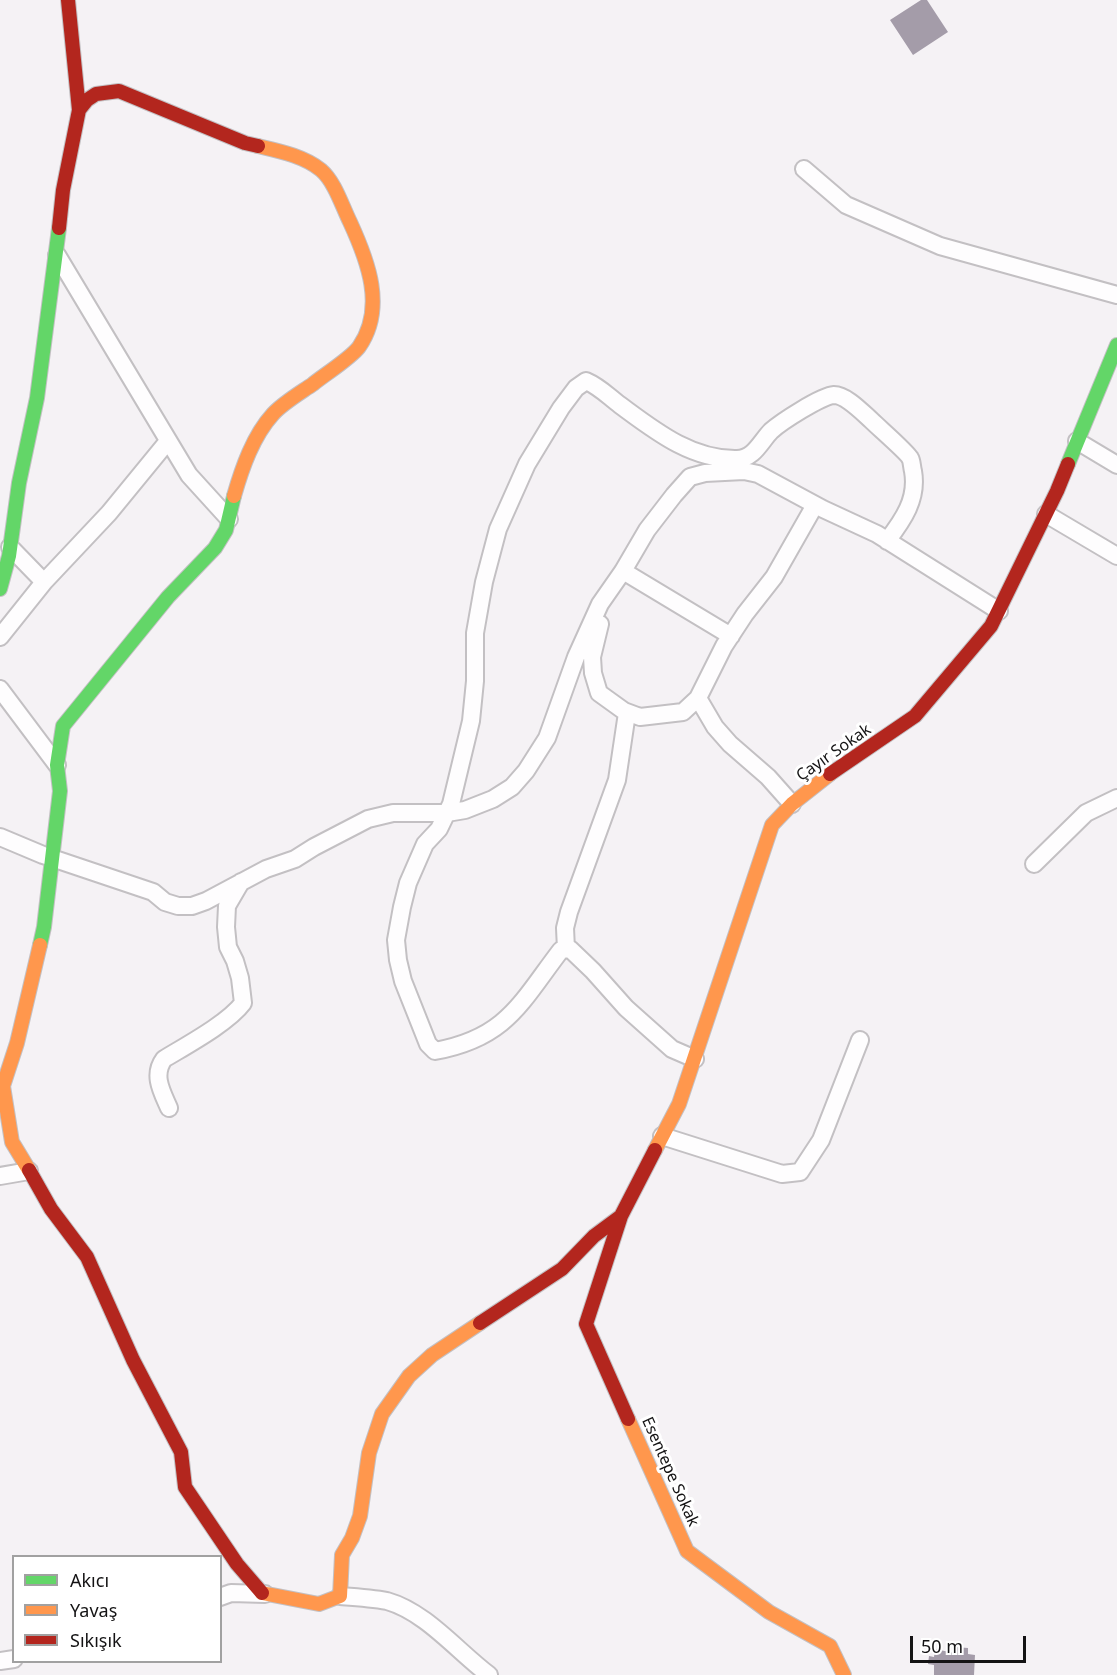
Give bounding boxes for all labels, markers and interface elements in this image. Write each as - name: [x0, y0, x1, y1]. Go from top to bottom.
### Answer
- street label: Çayır Sokak: [793, 720, 875, 786]
- street label: Esentepe Sokak: [637, 1414, 703, 1530]
- legend: [12, 1555, 222, 1663]
- text: Akıcı: [70, 1568, 109, 1592]
- text: Yavaş: [70, 1598, 117, 1622]
- scale bar: [913, 1624, 1028, 1662]
- text: Sıkışık: [70, 1628, 122, 1652]
- text: 50 m: [921, 1634, 963, 1658]

